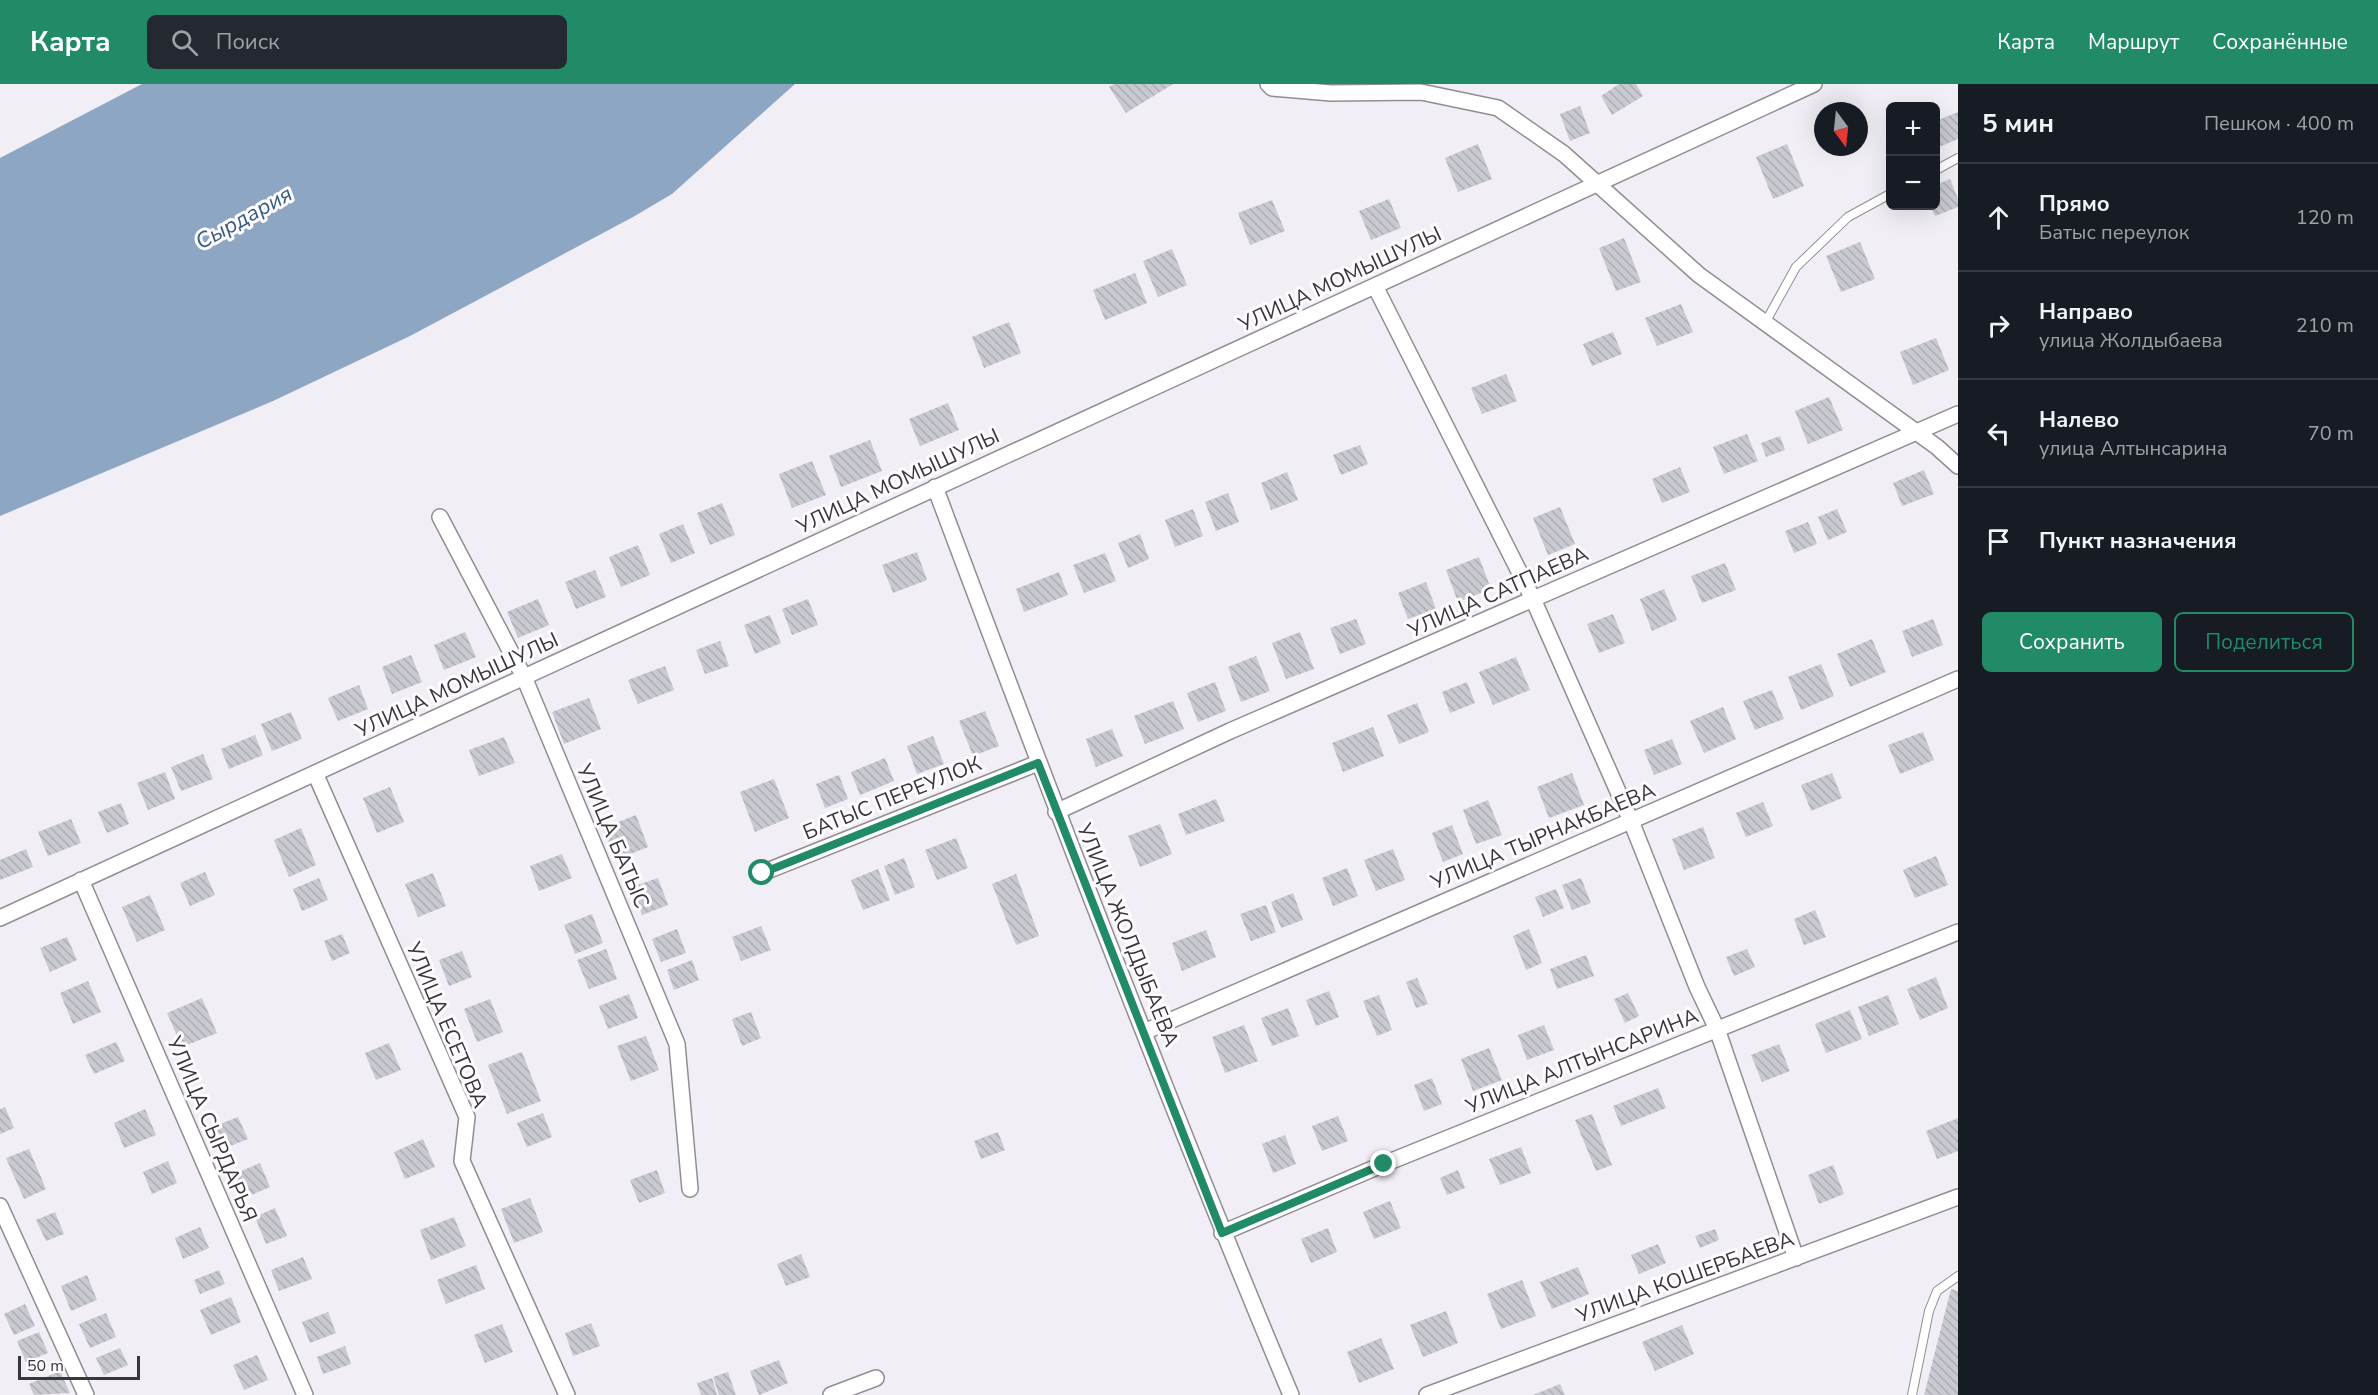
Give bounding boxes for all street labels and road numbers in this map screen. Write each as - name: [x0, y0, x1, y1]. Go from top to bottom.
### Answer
- street label: УЛИЦА МОМЫШУЛЫ: [1233, 220, 1446, 339]
- street label: УЛИЦА МОМЫШУЛЫ: [791, 422, 1004, 541]
- street label: УЛИЦА САТПАЕВА: [1402, 540, 1593, 645]
- street label: УЛИЦА МОМЫШУЛЫ: [350, 626, 563, 745]
- street label: БАТЫС ПЕРЕУЛОК: [799, 749, 986, 847]
- street label: УЛИЦА БАТЫС: [570, 759, 656, 912]
- street label: УЛИЦА ТЫРНАКБАЕВА: [1426, 776, 1660, 896]
- street label: УЛИЦА ЖОЛДЫБАЕВА: [1070, 818, 1186, 1051]
- street label: УЛИЦА ЕСЕТОВА: [399, 937, 495, 1112]
- street label: УЛИЦА АЛТЫНСАРИНА: [1461, 1001, 1702, 1121]
- street label: УЛИЦА СЫРДАРЬЯ: [160, 1031, 264, 1226]
- street label: УЛИЦА КОШЕРБАЕВА: [1571, 1225, 1798, 1330]

